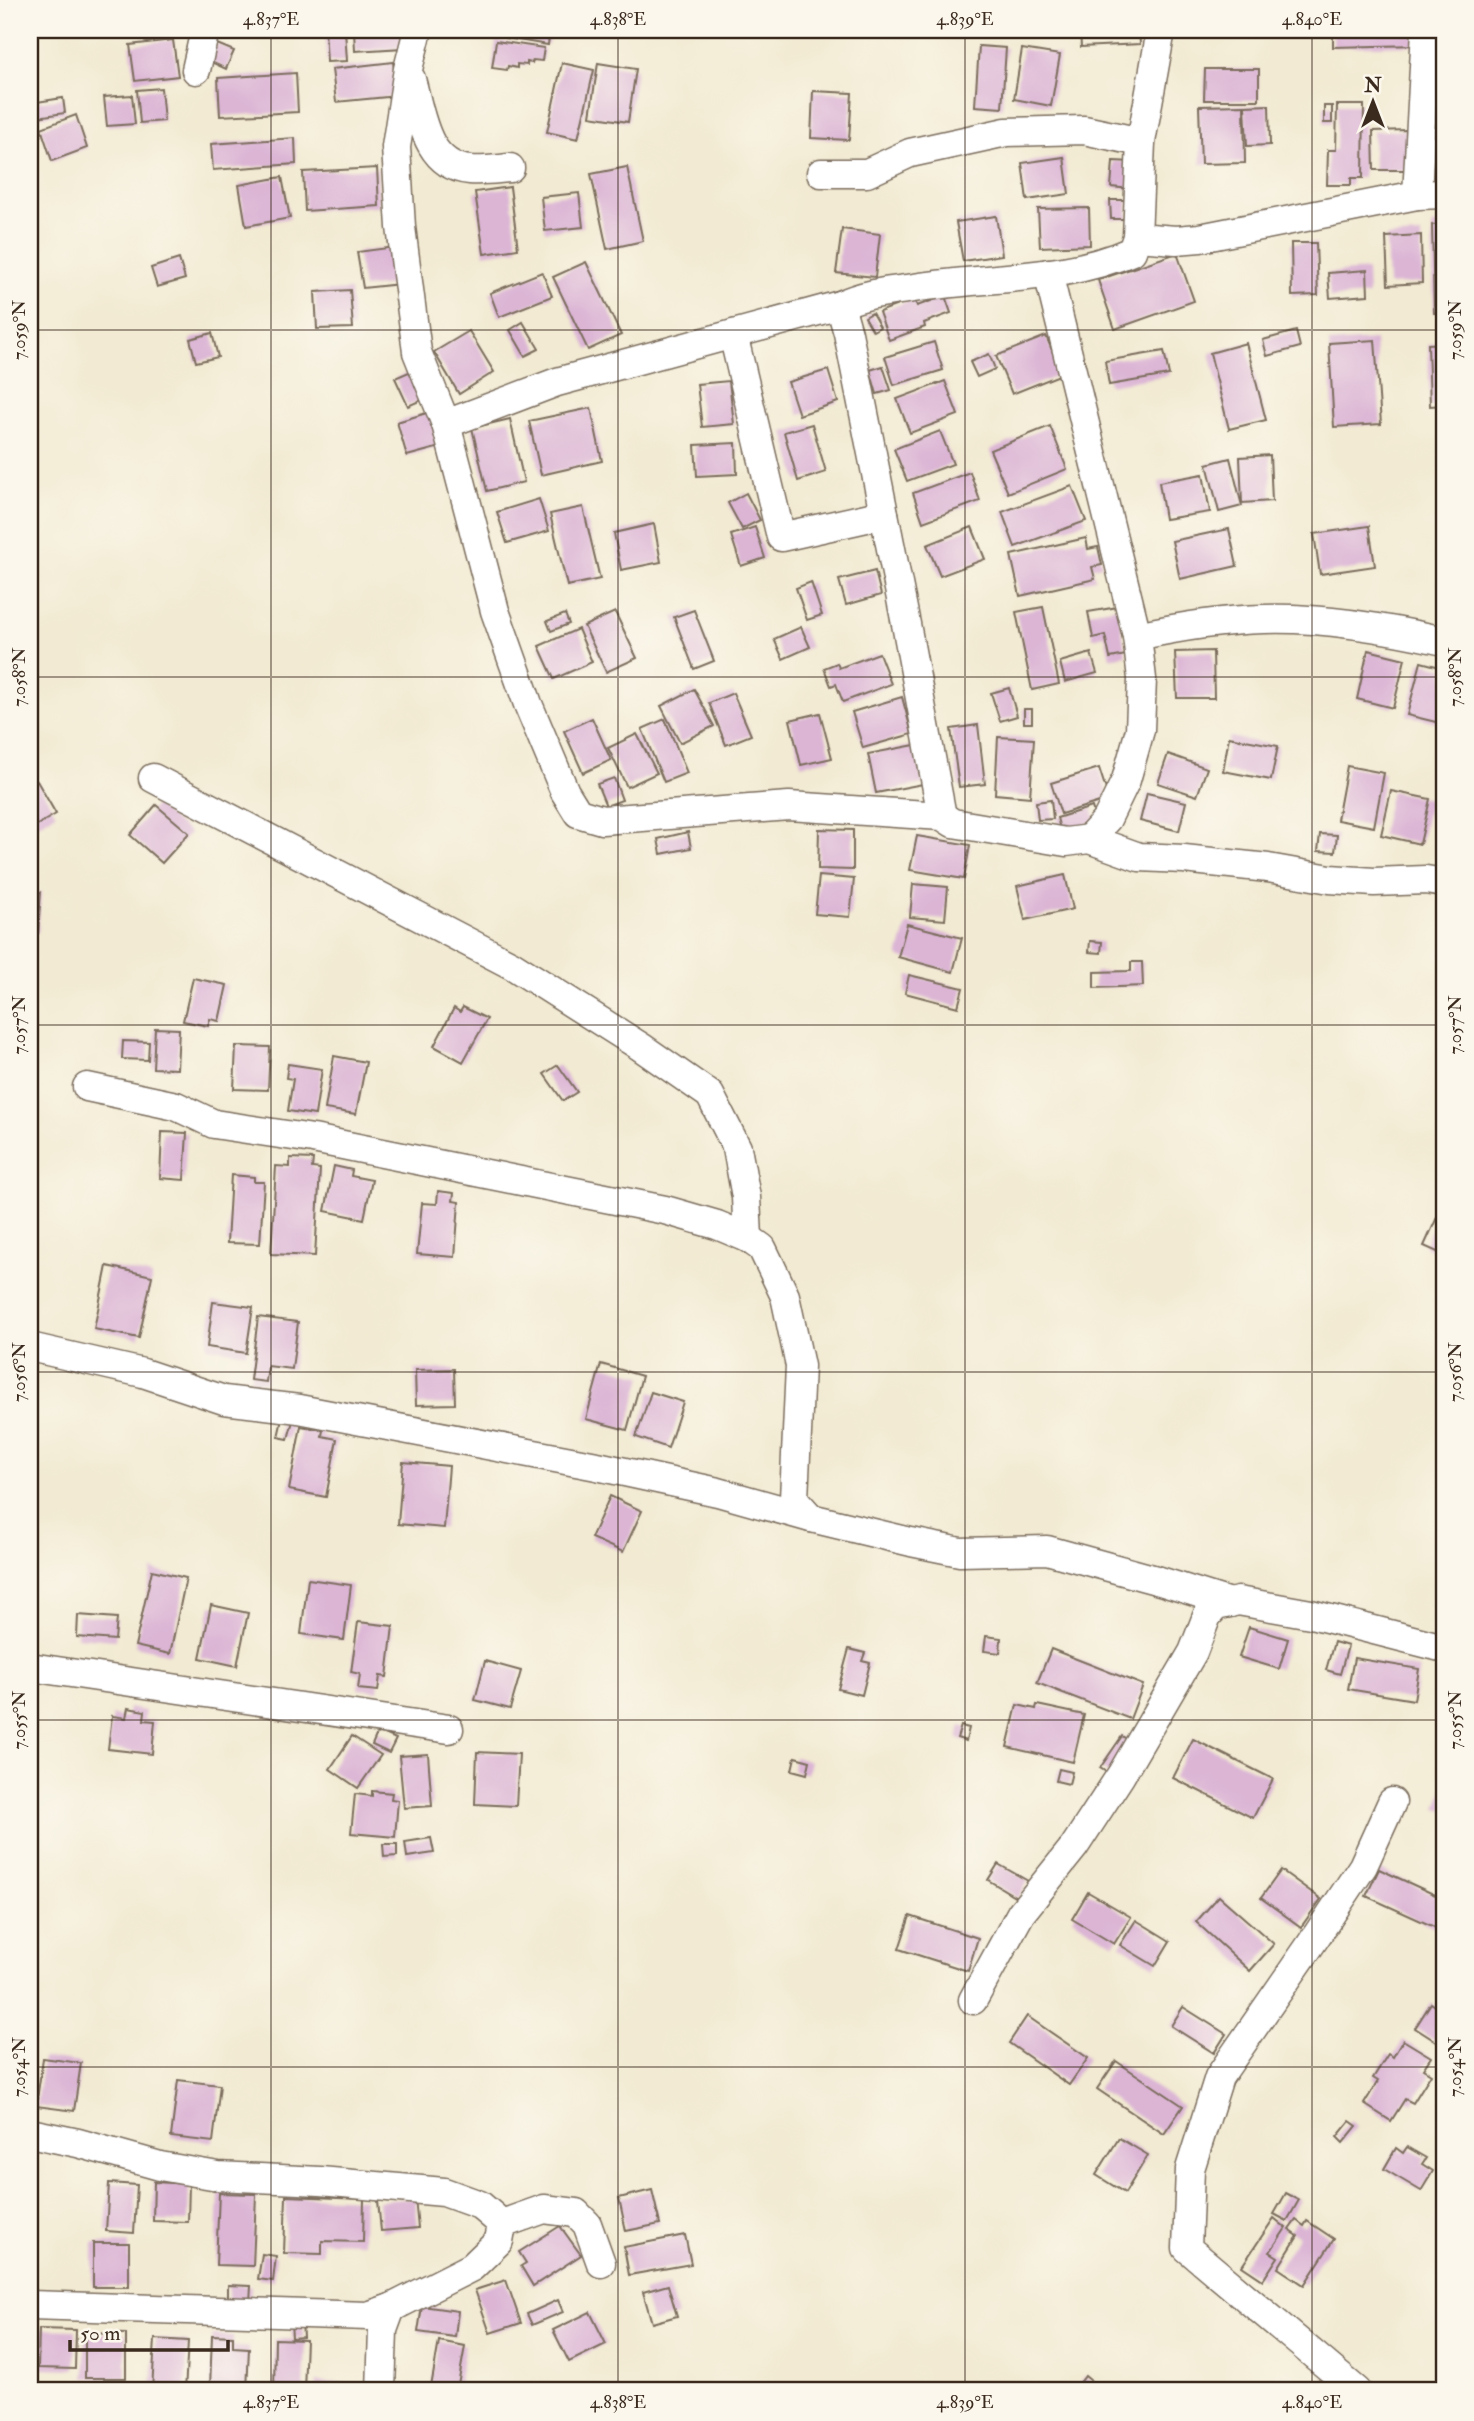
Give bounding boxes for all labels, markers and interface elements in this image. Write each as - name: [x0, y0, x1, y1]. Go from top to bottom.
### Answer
- text: 4.837°E: [243, 8, 299, 31]
- text: 4.838°E: [590, 8, 646, 31]
- text: 4.839°E: [936, 8, 994, 31]
- text: 4.840°E: [1282, 8, 1342, 31]
- north arrow: [1338, 66, 1408, 136]
- text: N: [1363, 74, 1382, 98]
- text: 7.059°N: [8, 300, 31, 360]
- text: 7.059°N: [1444, 300, 1467, 360]
- text: 7.058°N: [8, 647, 31, 707]
- text: 7.058°N: [1444, 647, 1467, 707]
- text: 7.057°N: [8, 995, 31, 1055]
- text: 7.057°N: [1444, 995, 1467, 1055]
- text: 7.056°N: [8, 1342, 31, 1402]
- text: 7.056°N: [1444, 1342, 1467, 1402]
- text: 7.055°N: [8, 1691, 31, 1749]
- text: 7.055°N: [1444, 1691, 1467, 1749]
- text: 7.054°N: [8, 2037, 31, 2097]
- text: 7.054°N: [1444, 2037, 1467, 2097]
- scale bar: [70, 2309, 228, 2353]
- text: 50 m: [80, 2320, 121, 2347]
- text: 4.837°E: [243, 2391, 299, 2414]
- text: 4.838°E: [590, 2391, 646, 2414]
- text: 4.839°E: [936, 2391, 994, 2414]
- text: 4.840°E: [1282, 2391, 1342, 2414]

